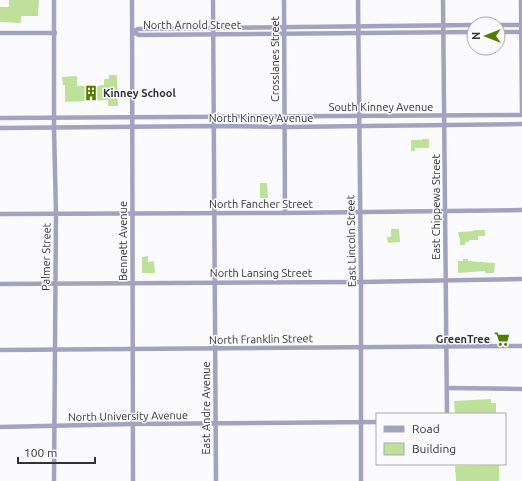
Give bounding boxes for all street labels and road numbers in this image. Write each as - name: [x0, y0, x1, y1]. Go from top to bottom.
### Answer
- street label: Crosslanes Street: [269, 15, 281, 102]
- street label: North Arnold Street: [143, 19, 242, 31]
- street label: South Kinney Avenue: [329, 101, 433, 113]
- street label: North Kinney Avenue: [209, 112, 313, 124]
- street label: East Chippewa Street: [430, 154, 442, 260]
- street label: East Lincoln Street: [344, 194, 358, 287]
- street label: North Fancher Street: [209, 198, 314, 210]
- street label: Bennett Avenue: [117, 201, 129, 281]
- street label: Palmer Street: [39, 222, 53, 291]
- street label: North Lansing Street: [210, 267, 313, 279]
- street label: North Franklin Street: [209, 332, 314, 346]
- street label: East Andre Avenue: [200, 361, 212, 455]
- street label: North University Avenue: [68, 409, 188, 423]

